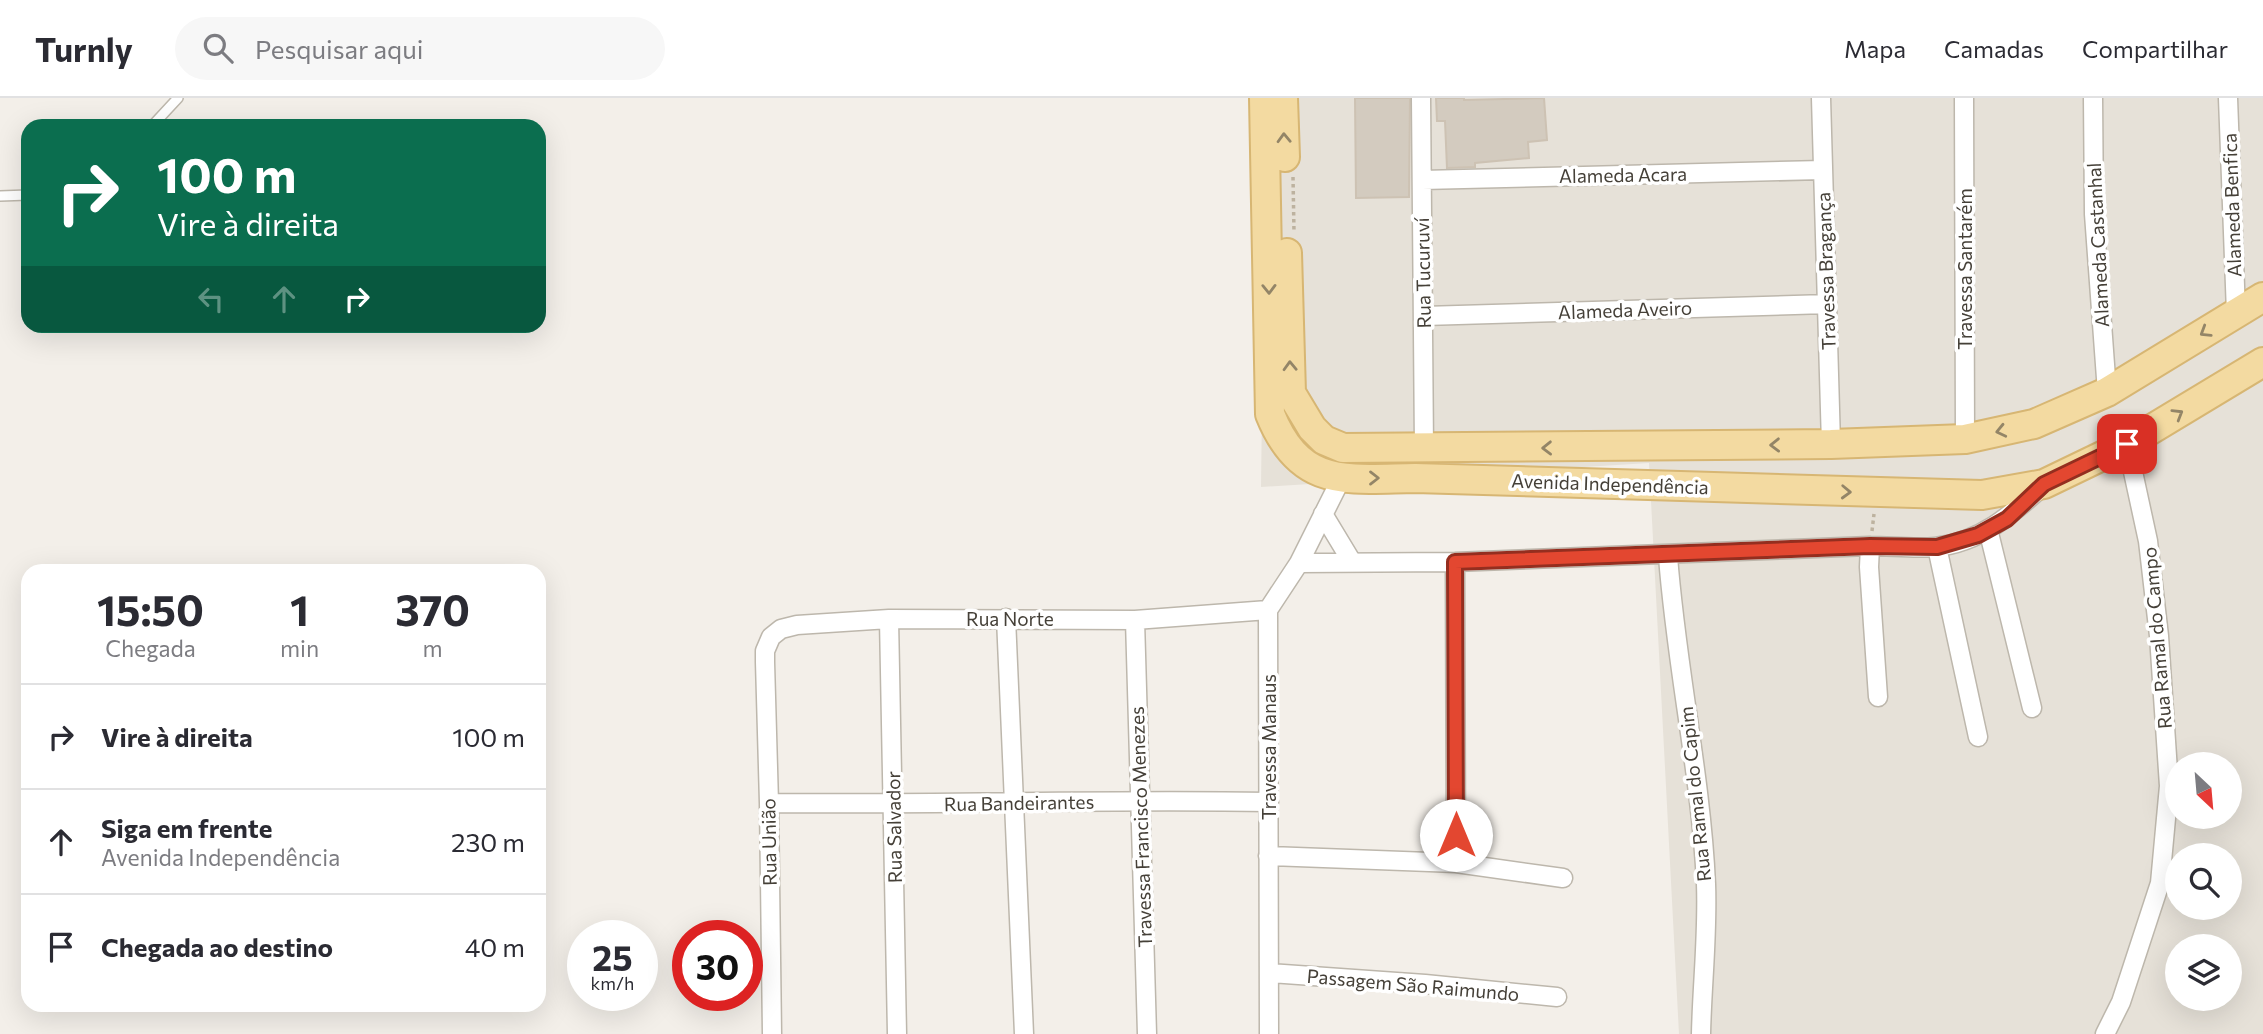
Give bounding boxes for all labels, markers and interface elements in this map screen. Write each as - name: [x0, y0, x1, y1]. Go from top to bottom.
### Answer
- search box: [175, 17, 665, 80]
- text: Turnly: [35, 28, 133, 69]
- icon: search: [199, 29, 237, 67]
- text: Pesquisar aqui: [255, 33, 423, 64]
- text: Mapa: [1844, 34, 1906, 63]
- text: Camadas: [1944, 34, 2044, 63]
- text: Compartilhar: [2082, 34, 2228, 63]
- one-way arrow: [1277, 133, 1292, 144]
- street label: Alameda Benfica: [2217, 133, 2246, 277]
- text: 100 m: [157, 143, 296, 203]
- icon: right: [42, 147, 133, 238]
- street label: Alameda Acara: [1559, 162, 1687, 187]
- street label: Alameda Castanhal: [2082, 162, 2113, 328]
- street label: Travessa Santarém: [1953, 188, 1976, 350]
- street label: Travessa Bragança: [1811, 192, 1840, 350]
- text: Vire à direita: [157, 203, 339, 243]
- street label: Rua Tucuruví: [1410, 216, 1435, 329]
- icon: left: [192, 280, 230, 318]
- icon: ahead: [265, 280, 303, 318]
- icon: right: [338, 280, 376, 318]
- one-way arrow: [1261, 284, 1277, 294]
- street label: Alameda Aveiro: [1557, 296, 1693, 323]
- one-way arrow: [2199, 324, 2212, 337]
- one-way arrow: [1283, 360, 1298, 371]
- one-way arrow: [2170, 409, 2183, 422]
- pin: [2097, 414, 2157, 474]
- one-way arrow: [1995, 423, 2007, 437]
- icon: arrive: [2108, 425, 2146, 463]
- one-way arrow: [1769, 437, 1780, 453]
- one-way arrow: [1542, 440, 1553, 455]
- street label: Avenida Independência: [1511, 469, 1709, 498]
- one-way arrow: [1369, 471, 1380, 486]
- one-way arrow: [1841, 485, 1852, 500]
- street label: Rua Ramal do Campo: [2137, 546, 2176, 730]
- text: 15:50: [97, 583, 204, 635]
- text: 1: [290, 583, 309, 635]
- text: 370: [395, 583, 470, 635]
- street label: Rua Norte: [966, 607, 1054, 630]
- text: Chegada: [105, 634, 196, 662]
- text: min: [280, 634, 319, 662]
- text: m: [423, 634, 443, 662]
- street label: Travessa Manaus: [1257, 674, 1280, 820]
- street label: Rua Ramal do Capim: [1674, 705, 1715, 883]
- street label: Travessa Francisco Menezes: [1125, 706, 1156, 948]
- icon: right: [42, 718, 80, 756]
- text: Vire à direita: [101, 721, 253, 752]
- text: 100 m: [452, 721, 525, 752]
- north arrow: [2165, 752, 2242, 830]
- map controls: [2165, 752, 2242, 1011]
- street label: Rua Salvador: [881, 770, 906, 883]
- street label: Rua Bandeirantes: [944, 790, 1094, 815]
- street label: Rua União: [756, 798, 781, 886]
- position arrow: [1419, 798, 1493, 872]
- text: Siga em frente: [101, 812, 272, 843]
- icon: ahead: [42, 823, 80, 861]
- text: 230 m: [451, 826, 525, 857]
- text: Avenida Independência: [101, 843, 340, 871]
- button: search: [2165, 843, 2242, 920]
- speed limit sign: 30: [672, 920, 763, 1011]
- icon: arrive: [42, 928, 80, 966]
- text: Chegada ao destino: [101, 931, 333, 962]
- text: 40 m: [465, 931, 525, 962]
- button: layers: [2165, 934, 2242, 1011]
- text: 25: [592, 935, 633, 978]
- street label: Passagem São Raimundo: [1306, 964, 1520, 1005]
- text: km/h: [591, 972, 634, 994]

